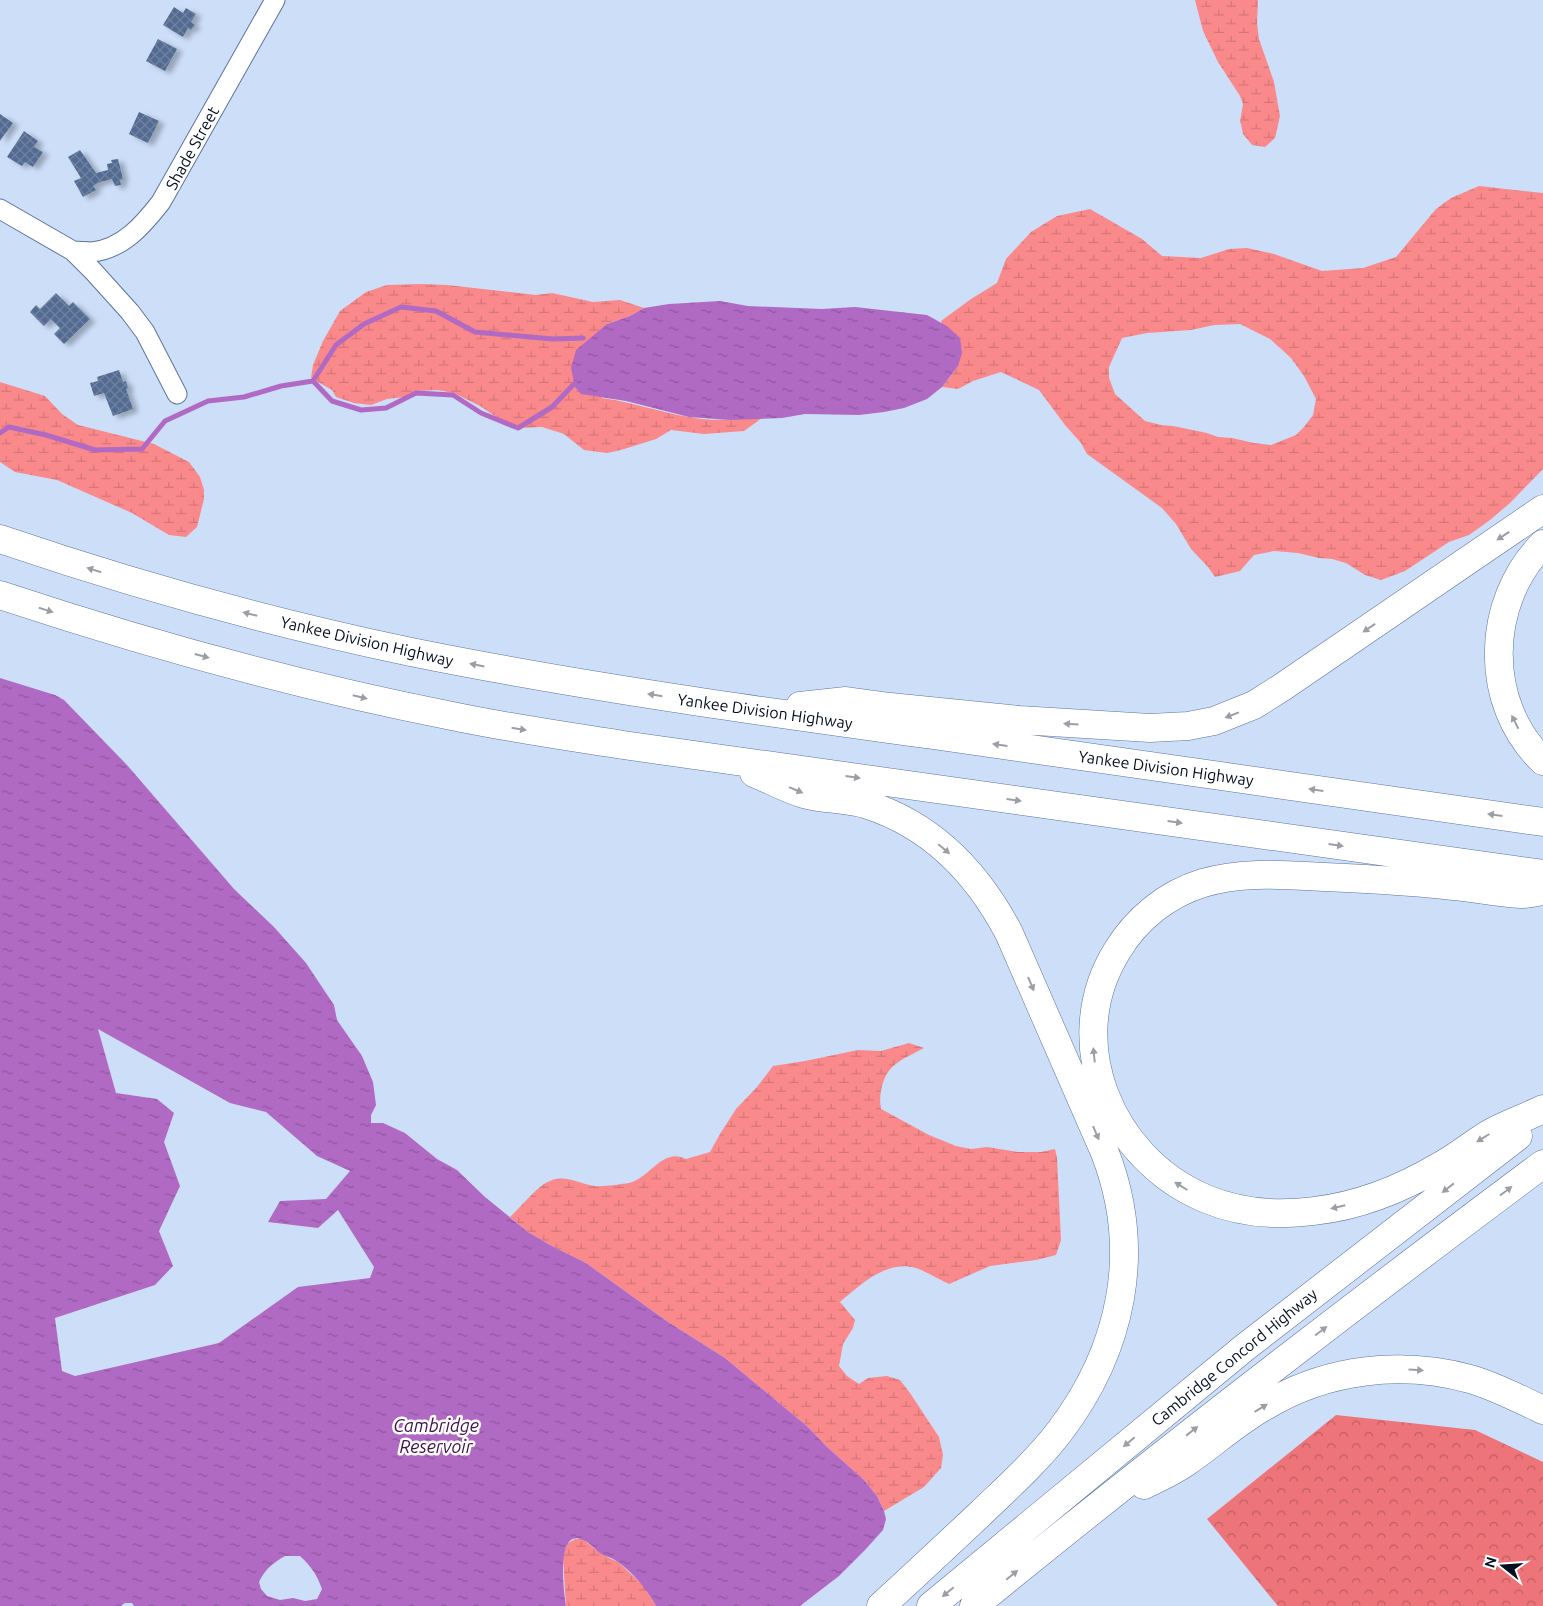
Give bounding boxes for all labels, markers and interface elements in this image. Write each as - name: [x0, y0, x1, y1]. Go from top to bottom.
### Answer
- street label: Shade Street: [162, 103, 223, 193]
- one-way arrow: [1496, 531, 1510, 541]
- one-way arrow: [86, 565, 101, 573]
- one-way arrow: [39, 607, 54, 615]
- one-way arrow: [243, 610, 258, 618]
- street label: Yankee Division Highway: [279, 612, 455, 670]
- one-way arrow: [1362, 623, 1375, 633]
- one-way arrow: [195, 653, 210, 661]
- one-way arrow: [469, 661, 485, 669]
- street label: Yankee Division Highway: [676, 690, 854, 732]
- one-way arrow: [646, 691, 662, 699]
- one-way arrow: [352, 693, 368, 701]
- one-way arrow: [1224, 712, 1239, 719]
- one-way arrow: [1511, 715, 1519, 729]
- one-way arrow: [1063, 719, 1079, 727]
- one-way arrow: [511, 725, 527, 733]
- one-way arrow: [991, 741, 1007, 749]
- street label: Yankee Division Highway: [1077, 747, 1255, 789]
- one-way arrow: [846, 773, 862, 781]
- one-way arrow: [1308, 785, 1324, 793]
- one-way arrow: [789, 787, 803, 795]
- one-way arrow: [1007, 796, 1023, 804]
- one-way arrow: [1486, 811, 1502, 819]
- one-way arrow: [1168, 819, 1184, 827]
- one-way arrow: [1329, 841, 1345, 849]
- one-way arrow: [937, 844, 950, 855]
- one-way arrow: [1028, 977, 1036, 991]
- one-way arrow: [1090, 1046, 1098, 1062]
- one-way arrow: [1093, 1126, 1101, 1140]
- one-way arrow: [1477, 1133, 1490, 1143]
- one-way arrow: [1174, 1181, 1187, 1191]
- one-way arrow: [1442, 1183, 1455, 1194]
- one-way arrow: [1499, 1186, 1512, 1197]
- one-way arrow: [1330, 1203, 1345, 1211]
- street label: Cambridge Concord Highway: [1148, 1284, 1321, 1429]
- one-way arrow: [1314, 1326, 1327, 1337]
- one-way arrow: [1408, 1367, 1424, 1375]
- one-way arrow: [1254, 1404, 1267, 1413]
- water label: Cambridge Reservoir: [393, 1415, 479, 1456]
- one-way arrow: [1186, 1426, 1199, 1436]
- one-way arrow: [1123, 1436, 1136, 1447]
- north arrow: [1478, 1541, 1528, 1591]
- text: N: [1481, 1555, 1500, 1570]
- one-way arrow: [1005, 1570, 1018, 1581]
- one-way arrow: [942, 1586, 955, 1597]

